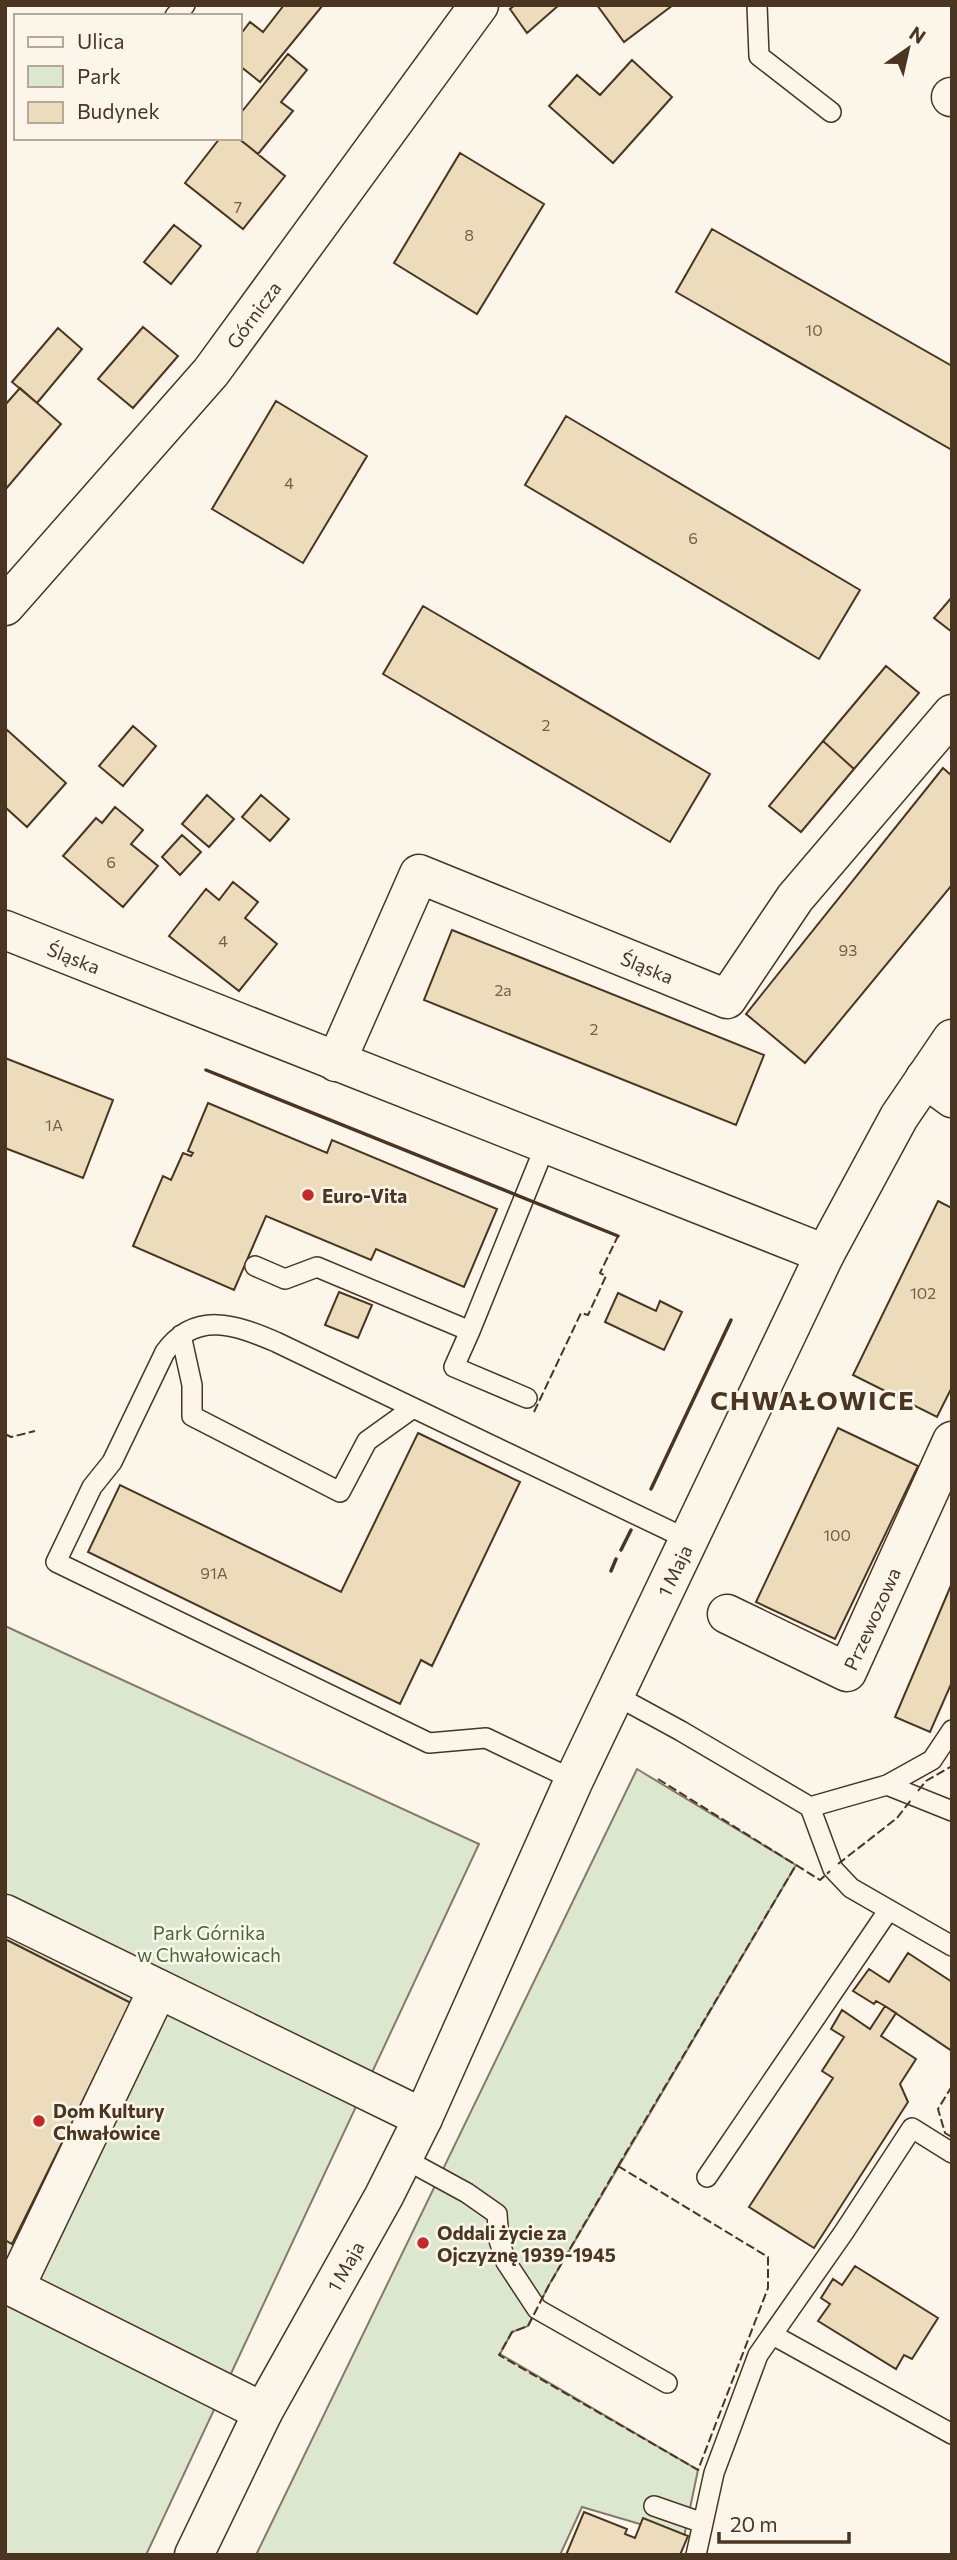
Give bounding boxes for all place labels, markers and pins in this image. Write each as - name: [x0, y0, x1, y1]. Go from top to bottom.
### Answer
- place label: Euro-Vita: [322, 1184, 407, 1207]
- marker: Euro-Vita: [300, 1187, 316, 1203]
- place label: Dom Kultury Chwałowice: [53, 2099, 165, 2144]
- marker: Dom Kultury Chwałowice: [31, 2113, 47, 2129]
- place label: Oddali życie za Ojczyznę 1939-1945: [437, 2221, 616, 2266]
- marker: Oddali życie za Ojczyznę 1939-1945: [415, 2235, 431, 2251]

